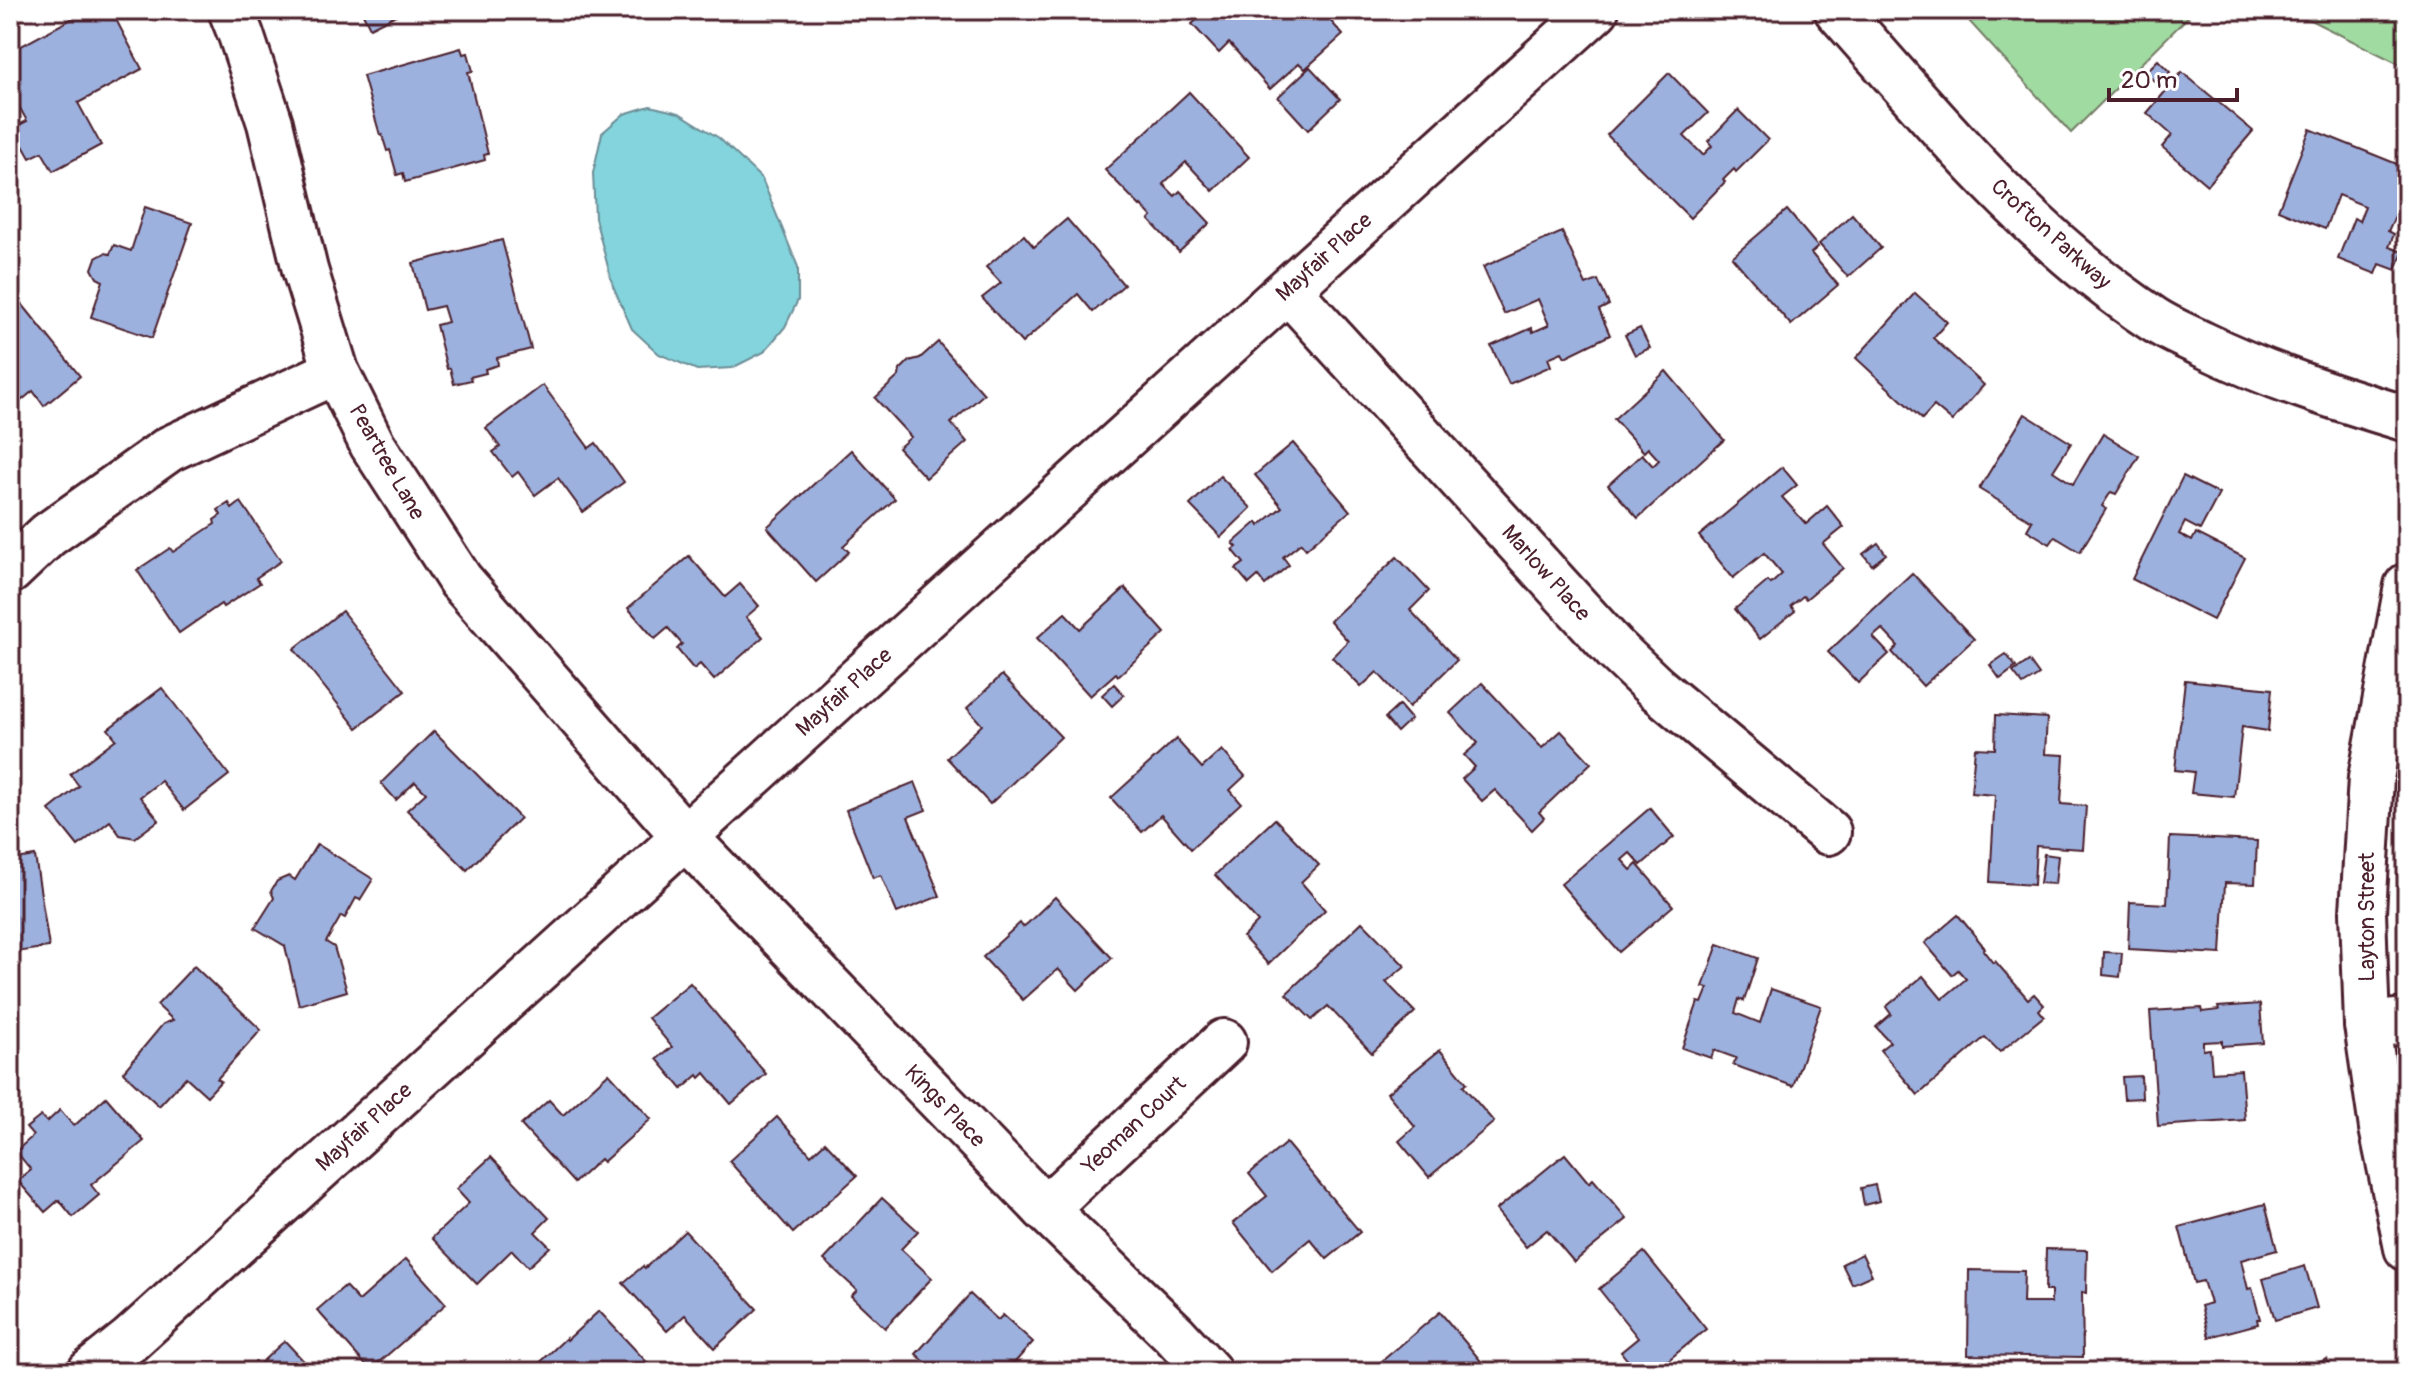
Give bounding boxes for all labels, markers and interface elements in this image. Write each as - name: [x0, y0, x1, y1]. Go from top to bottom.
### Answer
- scale bar: [2109, 52, 2237, 102]
- text: 20 m: [2121, 66, 2177, 95]
- street label: Crofton Parkway: [1985, 173, 2117, 295]
- street label: Mayfair Place: [1270, 206, 1378, 308]
- street label: Peartree Lane: [343, 399, 431, 525]
- street label: Marlow Place: [1495, 519, 1597, 627]
- street label: Mayfair Place: [790, 641, 898, 743]
- street label: Layton Street: [2353, 852, 2381, 982]
- street label: Kings Place: [899, 1059, 992, 1153]
- street label: Yeoman Court: [1075, 1070, 1192, 1181]
- street label: Mayfair Place: [310, 1076, 418, 1178]

